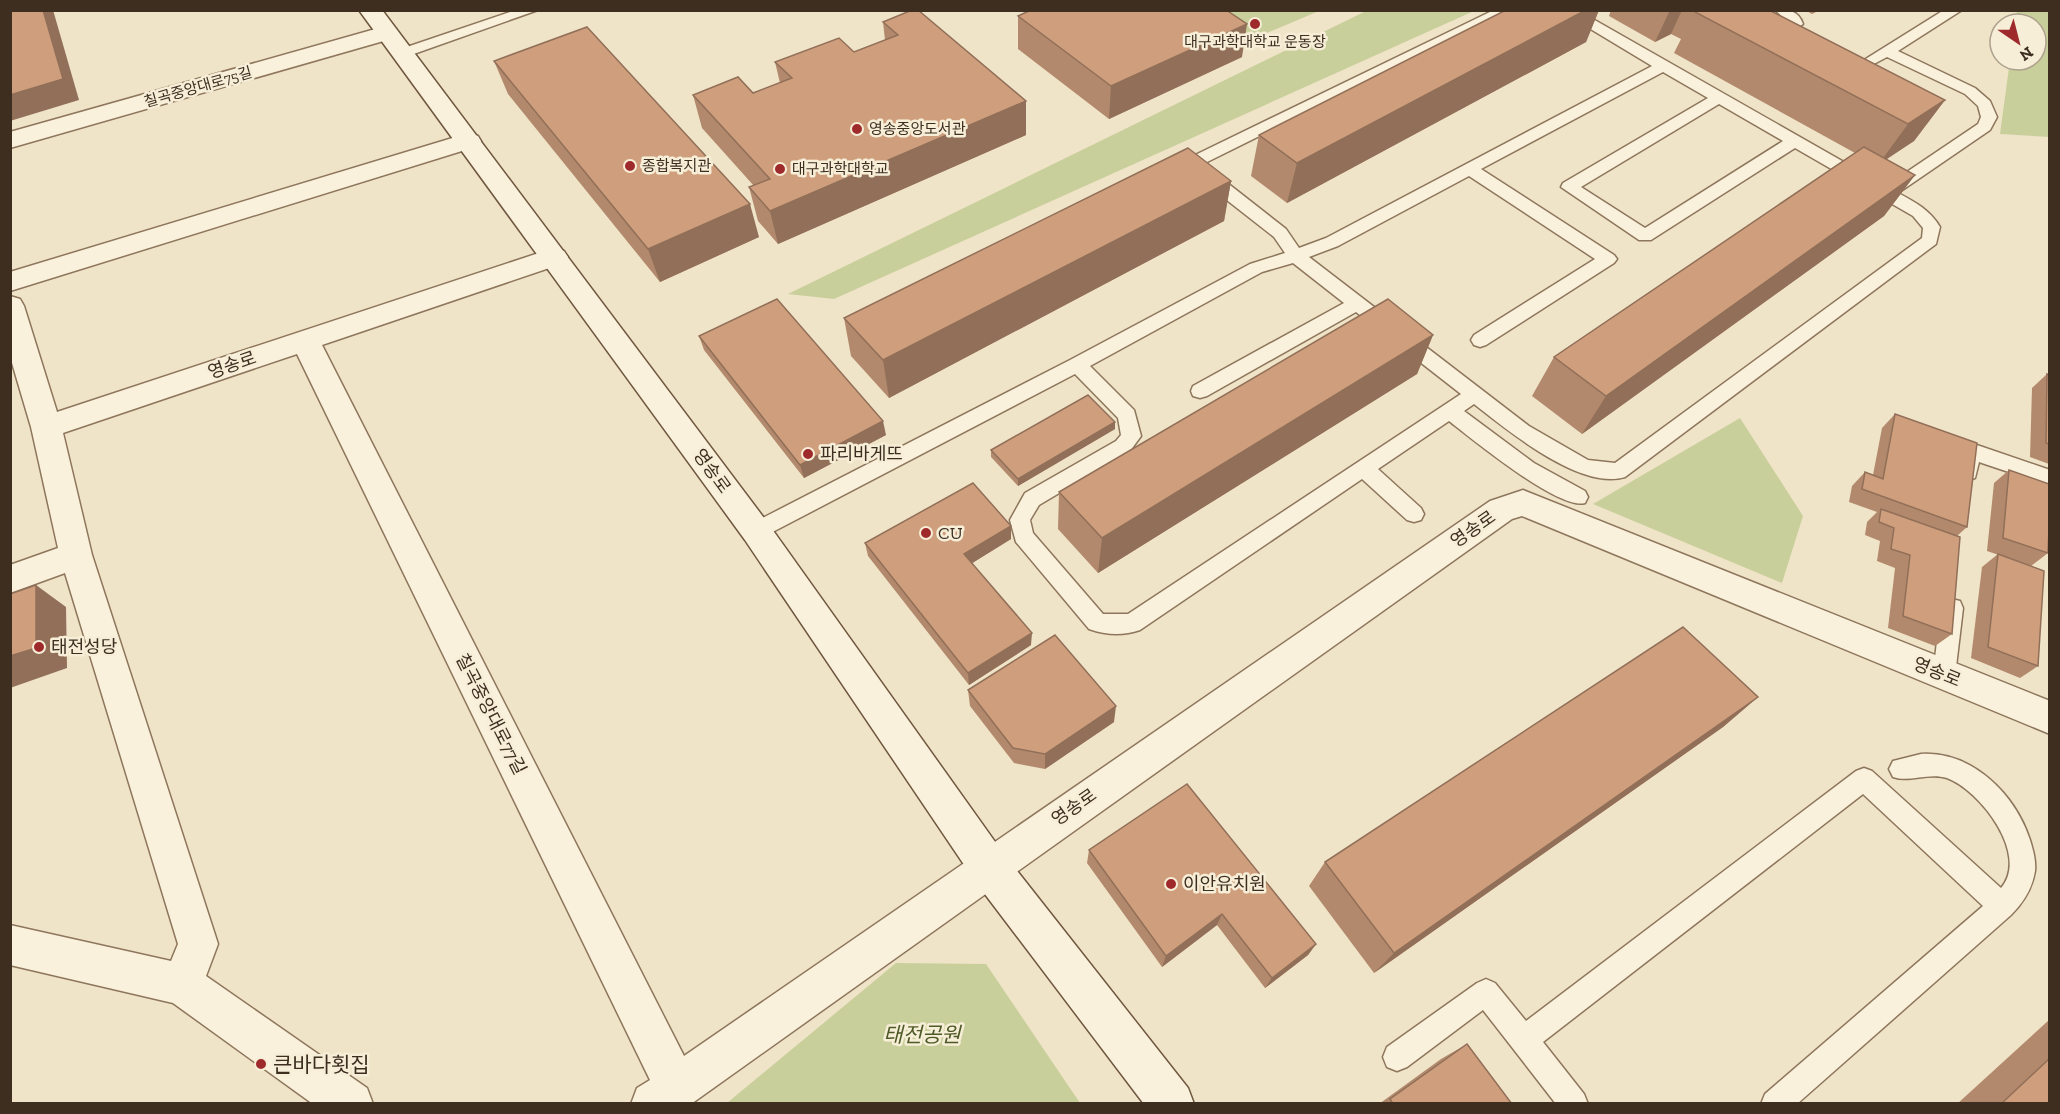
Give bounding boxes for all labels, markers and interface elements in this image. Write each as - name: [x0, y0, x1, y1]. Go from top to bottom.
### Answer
- north arrow: [1988, 12, 2048, 72]
- marker: 대구과학대학교 운동장: [1248, 17, 1262, 31]
- place label: 대구과학대학교 운동장: [1184, 33, 1326, 51]
- text: N: [2016, 43, 2037, 65]
- street label: 칠곡중앙대로75길: [142, 63, 254, 111]
- place label: 영송중앙도서관: [869, 120, 966, 138]
- marker: 영송중앙도서관: [850, 122, 864, 136]
- place label: 종합복지관: [642, 157, 711, 175]
- marker: 종합복지관: [623, 159, 637, 173]
- place label: 대구과학대학교: [792, 160, 889, 178]
- marker: 대구과학대학교: [773, 162, 787, 176]
- street label: 영송로: [205, 347, 259, 383]
- place label: 파리바게뜨: [820, 443, 903, 465]
- street label: 영송로: [688, 444, 736, 498]
- marker: 파리바게뜨: [801, 447, 815, 461]
- street label: 영송로: [1446, 506, 1500, 552]
- place label: CU: [938, 522, 963, 544]
- marker: CU: [919, 526, 933, 540]
- place label: 태전성당: [51, 636, 117, 658]
- marker: 태전성당: [32, 640, 46, 654]
- street label: 칠곡중앙대로77길: [451, 650, 531, 778]
- street label: 영송로: [1910, 652, 1964, 692]
- street label: 영송로: [1047, 784, 1101, 830]
- place label: 이안유치원: [1183, 873, 1266, 895]
- marker: 이안유치원: [1164, 877, 1178, 891]
- park label: 태전공원: [883, 1022, 962, 1047]
- place label: 큰바다횟집: [273, 1052, 370, 1077]
- marker: 큰바다횟집: [254, 1057, 268, 1071]

